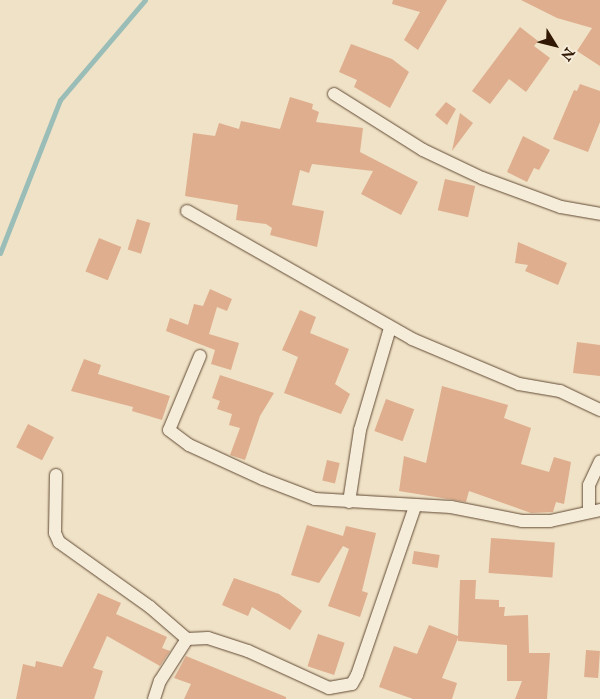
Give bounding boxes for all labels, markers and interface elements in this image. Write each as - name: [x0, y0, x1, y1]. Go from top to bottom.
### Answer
- north arrow: [530, 20, 580, 70]
- text: N: [556, 44, 578, 64]

